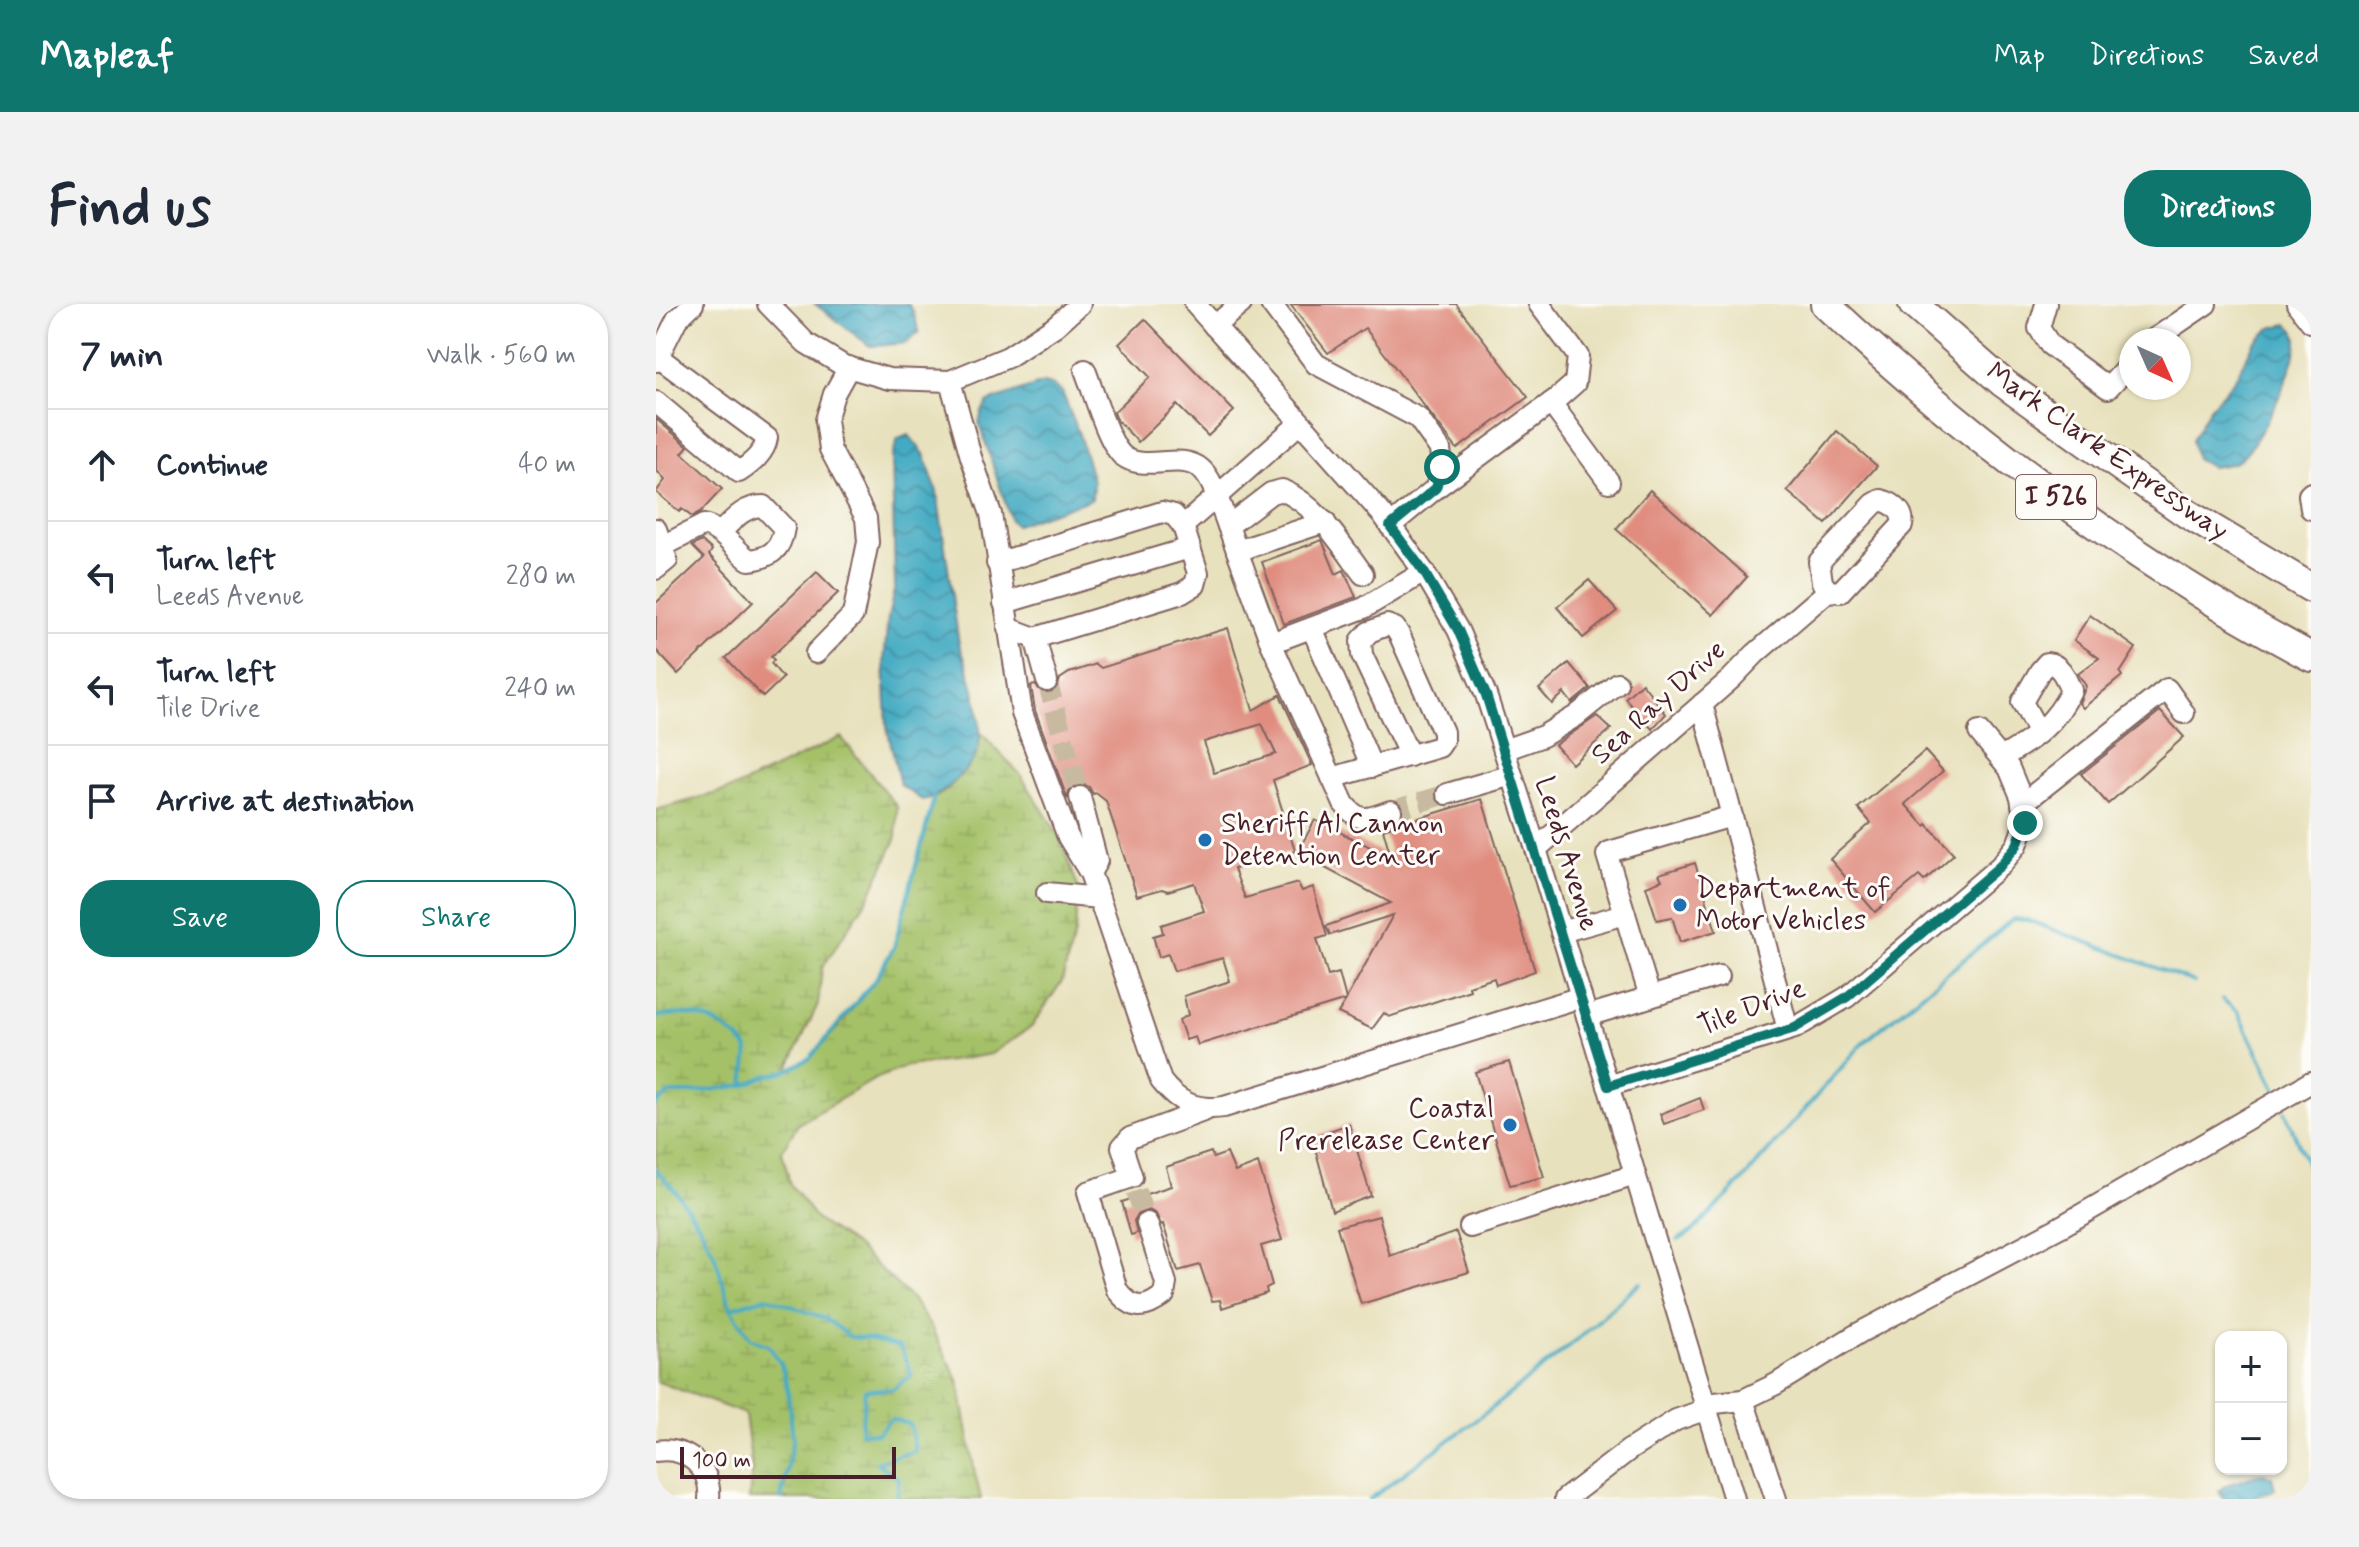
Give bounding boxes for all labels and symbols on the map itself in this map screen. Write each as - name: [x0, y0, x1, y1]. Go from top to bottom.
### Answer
- north arrow: [2119, 328, 2191, 400]
- street label: Mark Clark Expressway: [1978, 354, 2236, 550]
- route start: [1424, 449, 1460, 485]
- road number: I 526: [2016, 475, 2096, 519]
- street label: Sea Ray Drive: [1584, 633, 1734, 773]
- street label: Leeds Avenue: [1525, 772, 1607, 936]
- route end: [2007, 805, 2043, 841]
- place label: Sheriff Al Cannon Detention Center: [1221, 806, 1444, 875]
- marker: Sheriff Al Cannon Detention Center: [1196, 831, 1214, 849]
- place label: Department of Motor Vehicles: [1696, 871, 1890, 940]
- marker: Department of Motor Vehicles: [1671, 896, 1689, 914]
- street label: Tile Drive: [1693, 971, 1811, 1045]
- place label: Coastal Prerelease Center: [1278, 1091, 1495, 1160]
- marker: Coastal Prerelease Center: [1501, 1116, 1519, 1134]
- scale bar: [680, 1443, 896, 1479]

